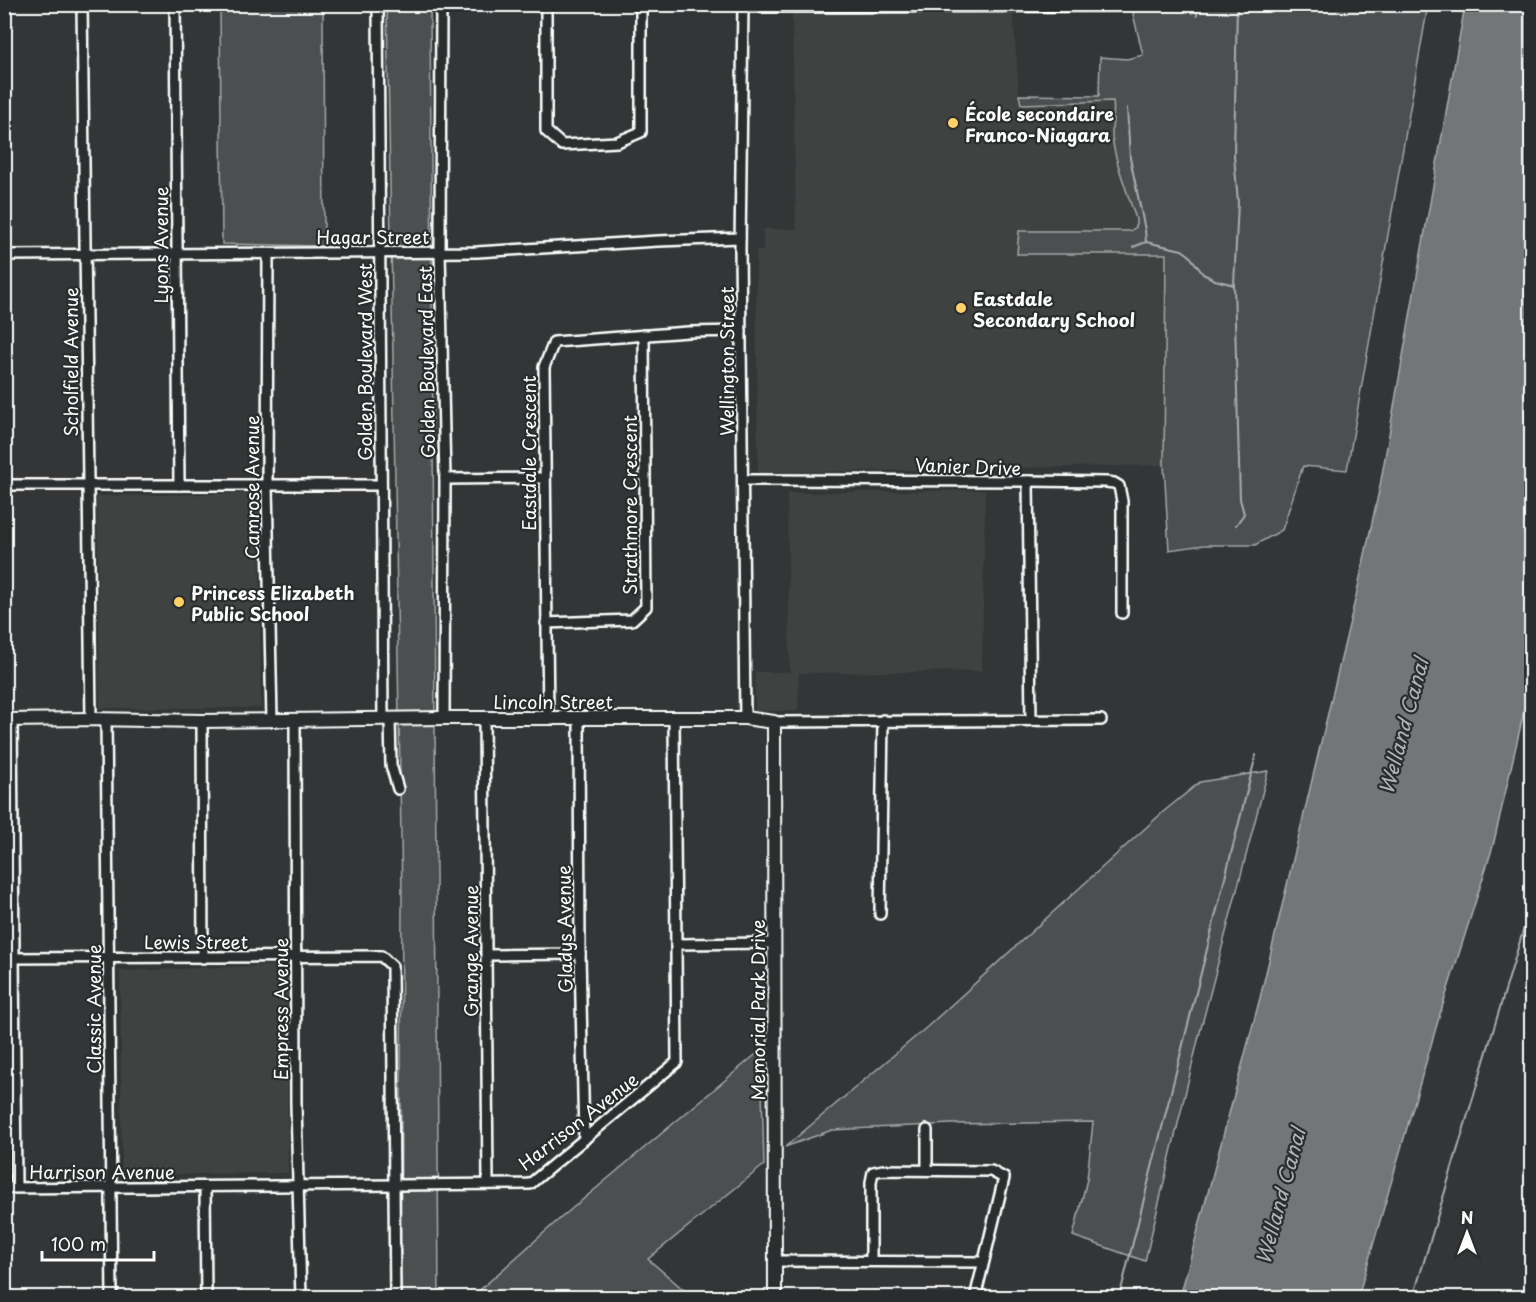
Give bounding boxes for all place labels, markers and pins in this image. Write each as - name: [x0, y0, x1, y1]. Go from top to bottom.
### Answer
- place label: École secondaire Franco-Niagara: [965, 100, 1114, 148]
- marker: École secondaire Franco-Niagara: [946, 116, 960, 130]
- place label: Eastdale Secondary School: [973, 285, 1135, 333]
- marker: Eastdale Secondary School: [954, 301, 968, 315]
- place label: Princess Elizabeth Public School: [191, 579, 354, 627]
- marker: Princess Elizabeth Public School: [172, 595, 186, 609]

